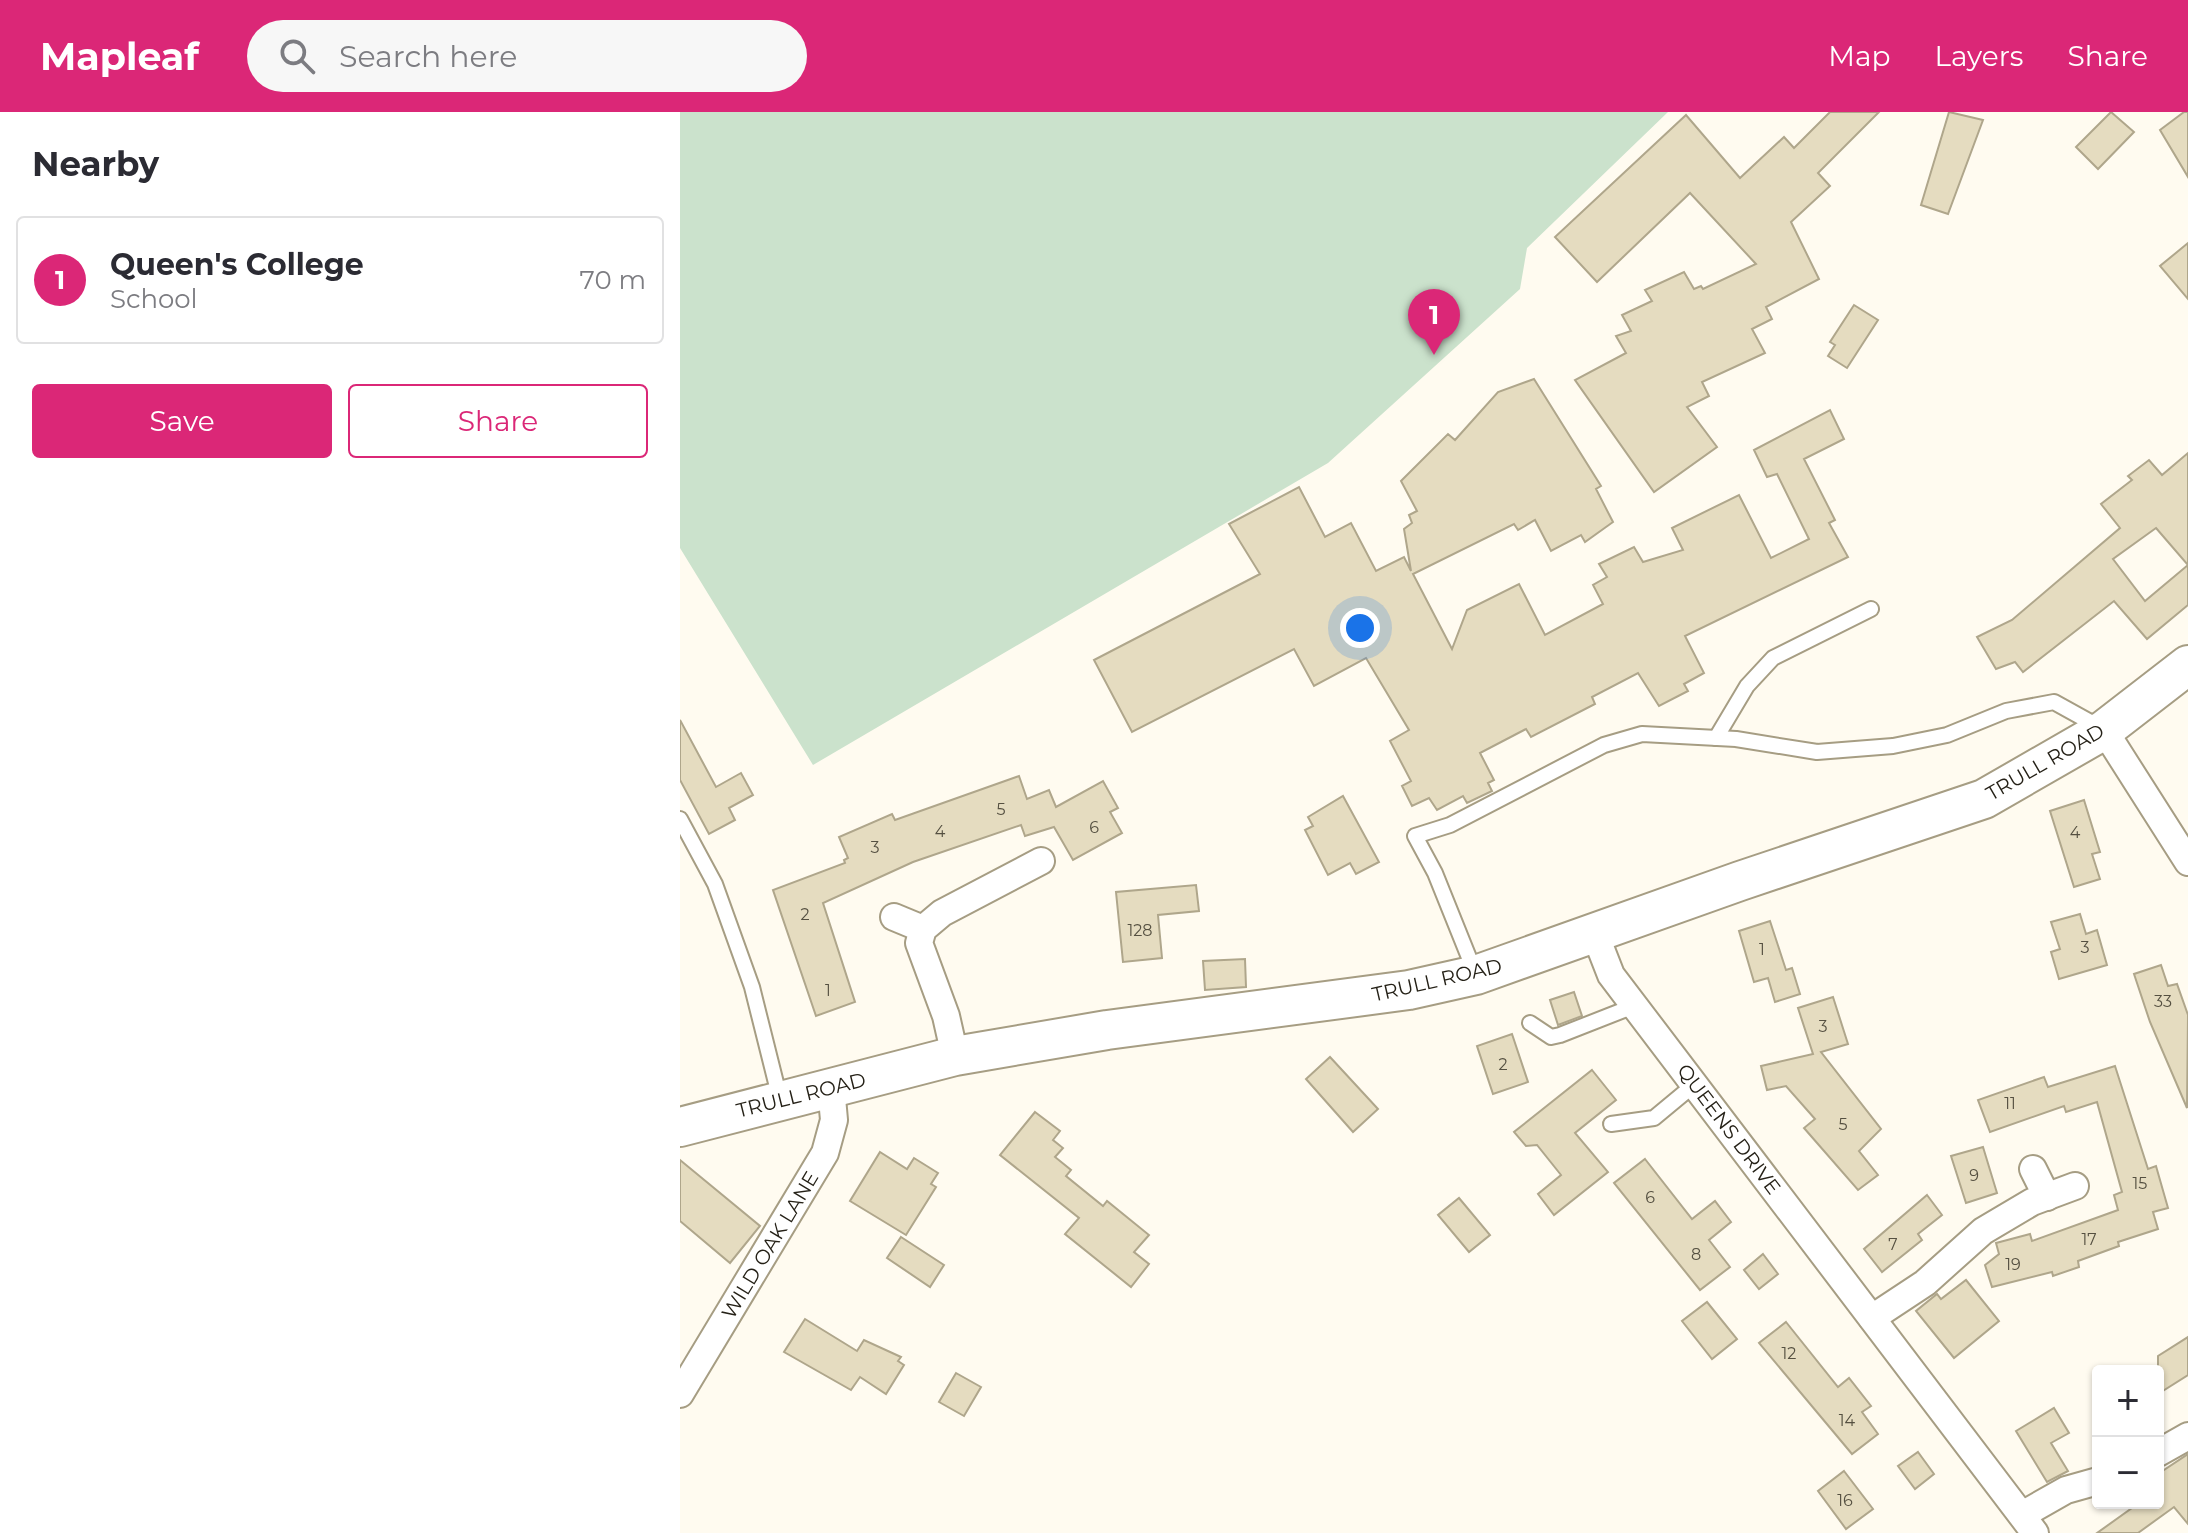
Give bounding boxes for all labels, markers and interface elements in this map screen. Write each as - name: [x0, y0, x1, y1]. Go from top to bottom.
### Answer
- search box: [247, 20, 807, 92]
- text: Mapleaf: [40, 33, 199, 80]
- icon: search: [275, 34, 319, 78]
- text: Search here: [339, 38, 517, 75]
- text: Map: [1828, 39, 1891, 73]
- text: Layers: [1935, 39, 2024, 73]
- text: Share: [2068, 39, 2148, 73]
- text: Nearby: [32, 143, 159, 185]
- text: Queen's College: [110, 246, 364, 283]
- text: 1: [55, 264, 65, 296]
- text: 70 m: [580, 264, 646, 296]
- text: School: [110, 283, 198, 315]
- pin: 1: [1408, 289, 1460, 355]
- button: Save: [32, 384, 332, 458]
- button: Share: [348, 384, 648, 458]
- your location: [1340, 608, 1380, 648]
- street label: TRULL ROAD: [1982, 718, 2108, 806]
- house number: 5: [996, 800, 1006, 819]
- house number: 6: [1089, 818, 1099, 837]
- house number: 4: [935, 822, 946, 841]
- house number: 4: [2070, 823, 2081, 842]
- house number: 3: [870, 838, 880, 857]
- house number: 2: [800, 905, 810, 924]
- house number: 128: [1127, 921, 1153, 940]
- house number: 3: [2080, 938, 2090, 957]
- house number: 1: [1759, 940, 1765, 959]
- street label: TRULL ROAD: [1370, 953, 1504, 1007]
- house number: 1: [825, 981, 831, 1000]
- house number: 33: [2154, 992, 2172, 1011]
- house number: 3: [1818, 1017, 1828, 1036]
- house number: 2: [1498, 1055, 1508, 1074]
- street label: QUEENS DRIVE: [1672, 1059, 1786, 1199]
- street label: TRULL ROAD: [734, 1067, 868, 1123]
- house number: 11: [2004, 1094, 2016, 1113]
- house number: 5: [1838, 1115, 1848, 1134]
- house number: 9: [1969, 1166, 1979, 1185]
- street label: WILD OAK LANE: [717, 1167, 823, 1323]
- house number: 15: [2133, 1174, 2147, 1193]
- house number: 6: [1645, 1188, 1655, 1207]
- house number: 17: [2081, 1230, 2097, 1249]
- house number: 7: [1888, 1235, 1898, 1254]
- house number: 8: [1691, 1245, 1701, 1264]
- house number: 19: [2005, 1255, 2021, 1274]
- house number: 12: [1782, 1344, 1796, 1363]
- map controls: [2092, 1365, 2164, 1509]
- button: +: [2092, 1365, 2164, 1437]
- house number: 14: [1839, 1411, 1856, 1430]
- button: −: [2092, 1437, 2164, 1509]
- house number: 16: [1837, 1491, 1853, 1510]

